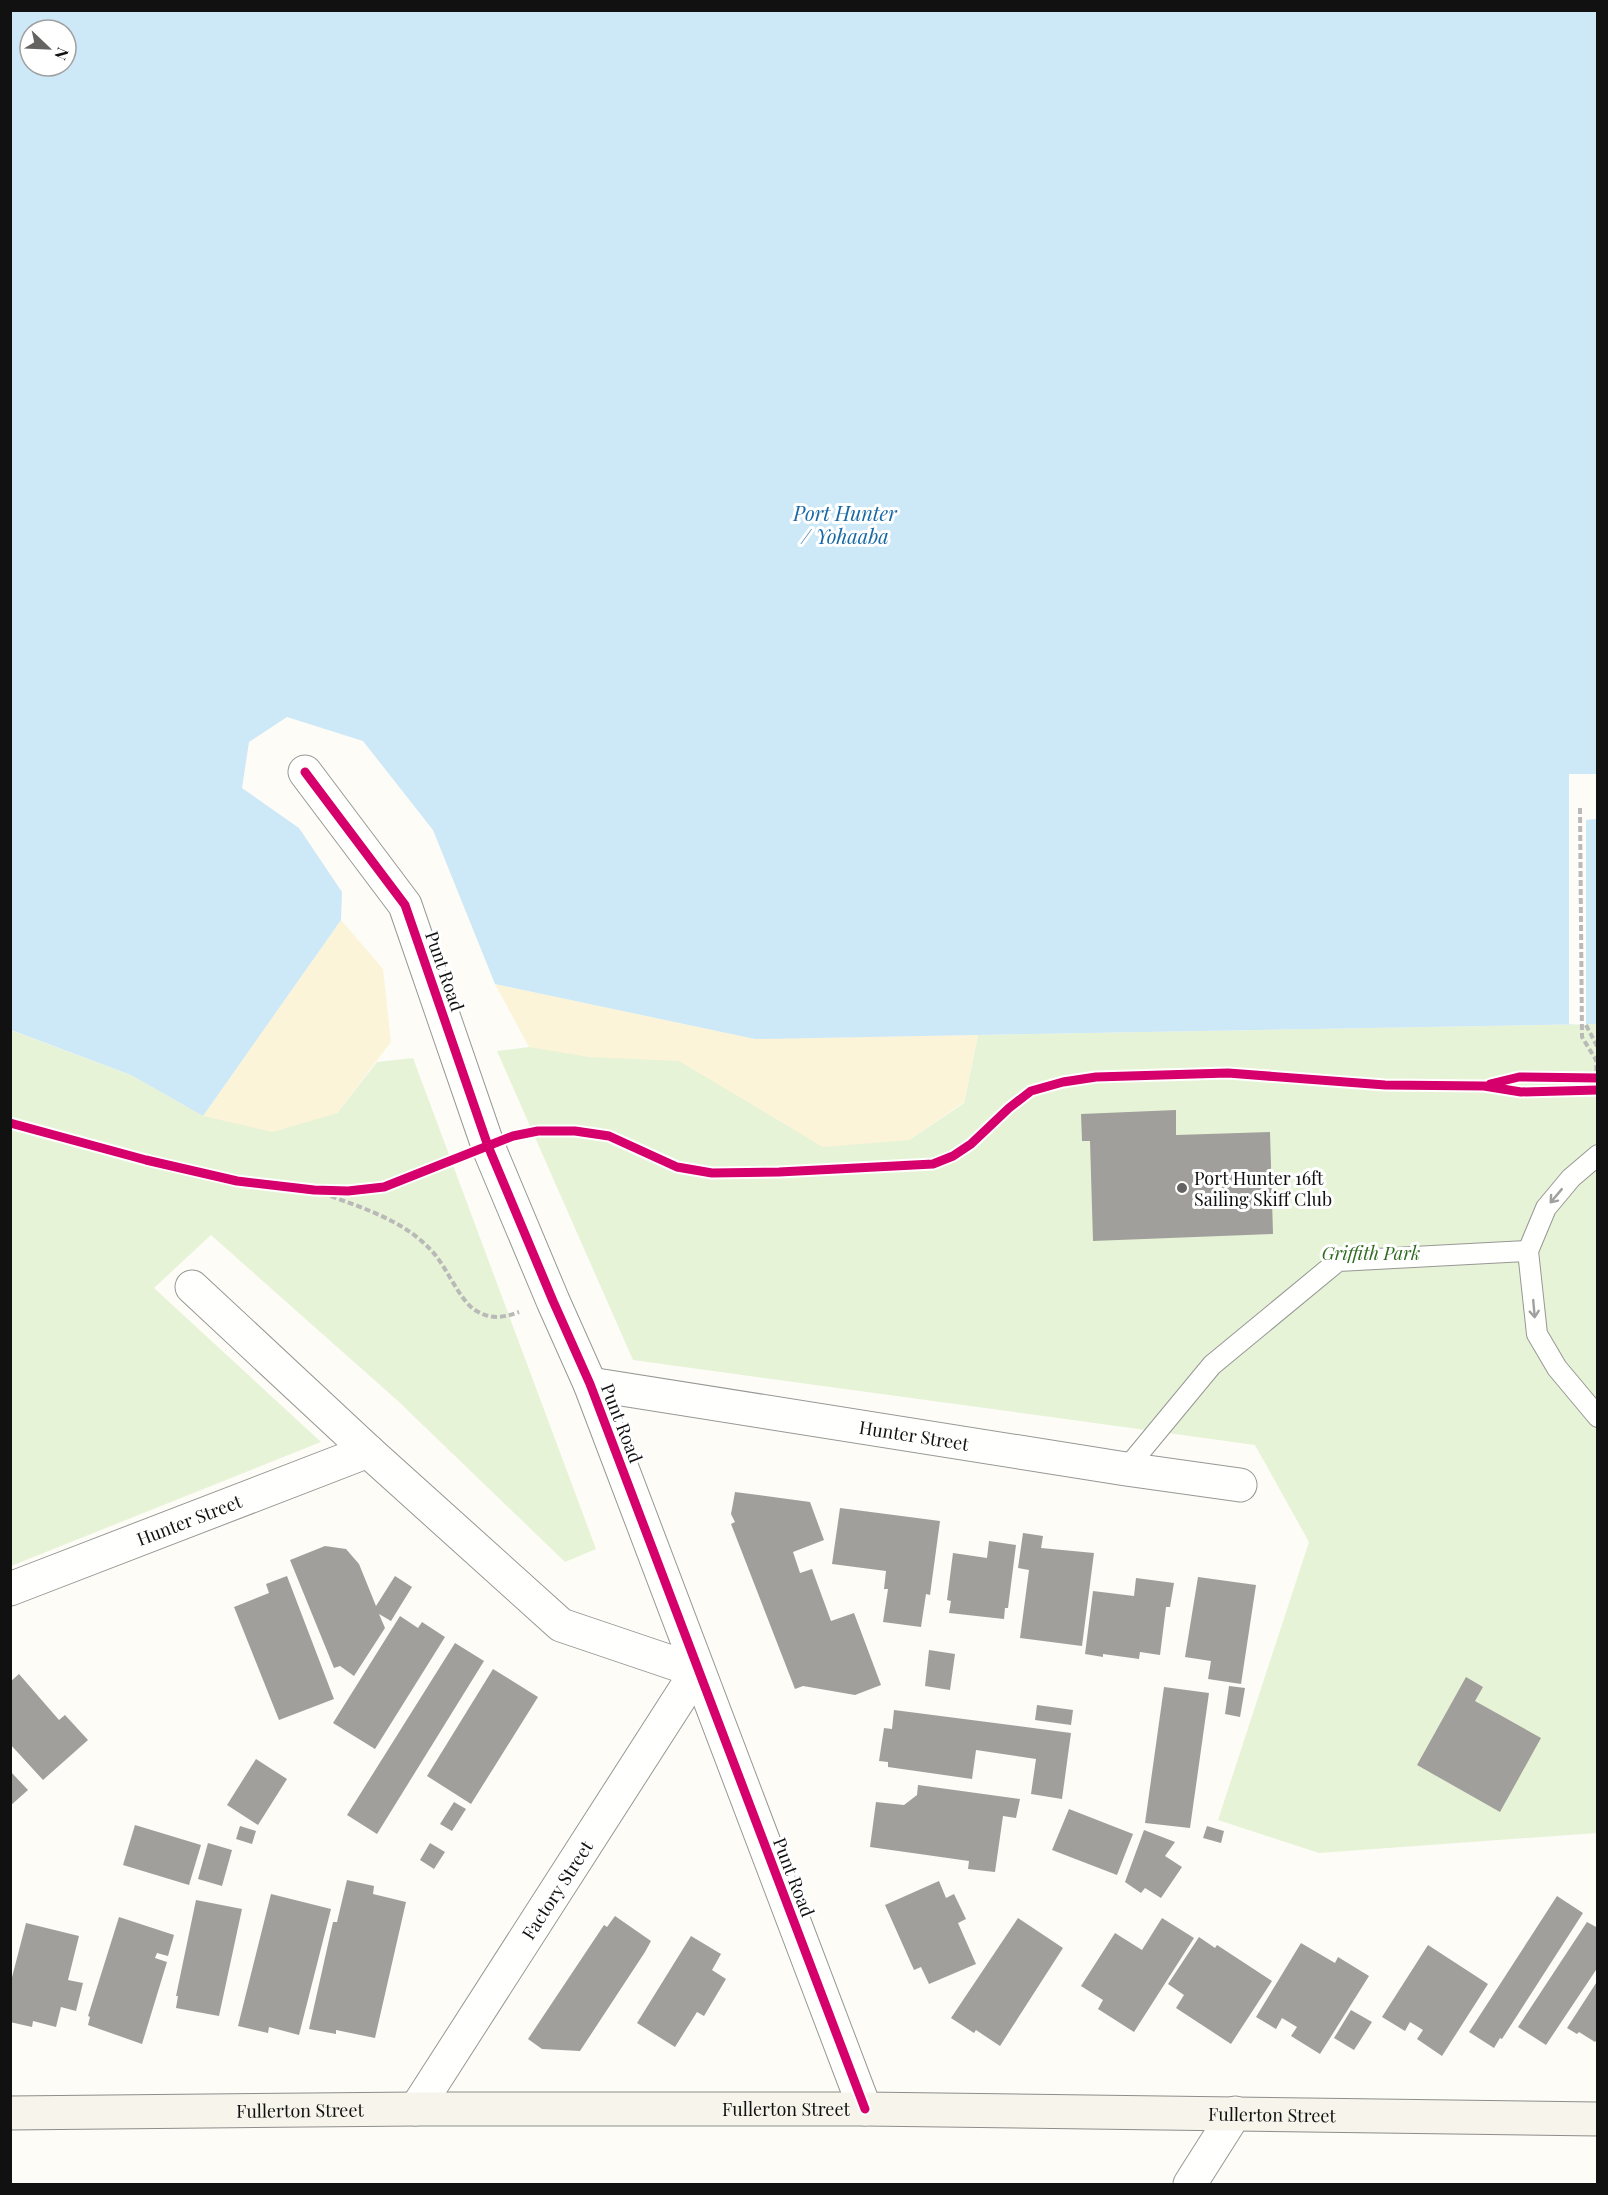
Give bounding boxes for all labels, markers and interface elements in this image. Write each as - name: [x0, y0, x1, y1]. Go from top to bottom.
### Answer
- north arrow: [18, 18, 78, 78]
- text: N: [50, 45, 74, 64]
- water label: Port Hunter / Yohaaba: [792, 499, 898, 549]
- street label: Punt Road: [420, 928, 470, 1015]
- place label: Port Hunter 16ft Sailing Skiff Club: [1194, 1166, 1332, 1211]
- marker: Port Hunter 16ft Sailing Skiff Club: [1175, 1181, 1189, 1195]
- one-way arrow: [1549, 1188, 1563, 1203]
- park label: Griffith Park: [1322, 1241, 1420, 1265]
- one-way arrow: [1529, 1299, 1540, 1319]
- street label: Punt Road: [596, 1380, 648, 1467]
- street label: Hunter Street: [857, 1415, 971, 1456]
- street label: Hunter Street: [133, 1489, 246, 1551]
- street label: Punt Road: [768, 1834, 820, 1921]
- street label: Factory Street: [516, 1835, 598, 1944]
- street label: Fullerton Street: [722, 2097, 851, 2121]
- street label: Fullerton Street: [236, 2098, 365, 2123]
- street label: Fullerton Street: [1208, 2102, 1337, 2127]

